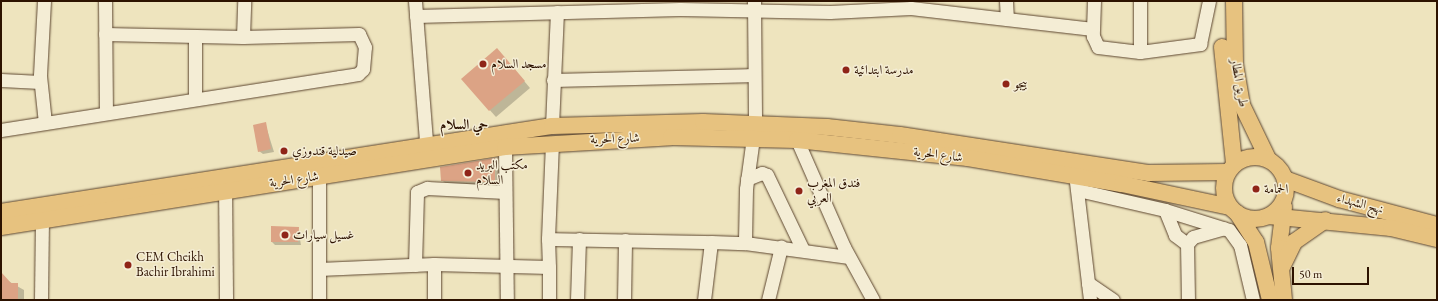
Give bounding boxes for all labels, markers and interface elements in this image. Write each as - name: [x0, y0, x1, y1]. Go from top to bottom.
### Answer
- place label: مسجد السلام: [491, 56, 546, 72]
- street label: طريق المطار: [1227, 57, 1251, 109]
- marker: مسجد السلام: [478, 59, 488, 69]
- place label: مدرسة ابتدائية: [854, 62, 913, 78]
- marker: مدرسة ابتدائية: [841, 65, 851, 75]
- place label: بيجو: [1014, 76, 1027, 92]
- marker: بيجو: [1001, 79, 1011, 89]
- district label: حي السلام: [440, 116, 488, 132]
- street label: شارع الحرية: [590, 130, 640, 148]
- place label: صيدلية قندوزي: [292, 143, 357, 159]
- street label: شارع الحرية: [912, 144, 964, 166]
- marker: صيدلية قندوزي: [279, 146, 289, 156]
- place label: مكتب البريد السلام: [476, 158, 528, 189]
- marker: مكتب البريد السلام: [463, 168, 473, 178]
- street label: شارع الحرية: [268, 169, 320, 191]
- place label: فندق المغرب العربي: [807, 176, 860, 207]
- place label: الحمامة: [1264, 181, 1288, 197]
- marker: الحمامة: [1251, 184, 1261, 194]
- marker: فندق المغرب العربي: [794, 186, 804, 196]
- street label: نهج الشهداء: [1335, 190, 1385, 218]
- place label: غسيل سيارات: [293, 227, 354, 243]
- marker: غسيل سيارات: [280, 230, 290, 240]
- place label: CEM Cheikh Bachir Ibrahimi: [136, 250, 215, 281]
- scale bar: [1294, 259, 1371, 285]
- marker: CEM Cheikh Bachir Ibrahimi: [123, 260, 133, 270]
- text: 50 m: [1299, 266, 1322, 282]

